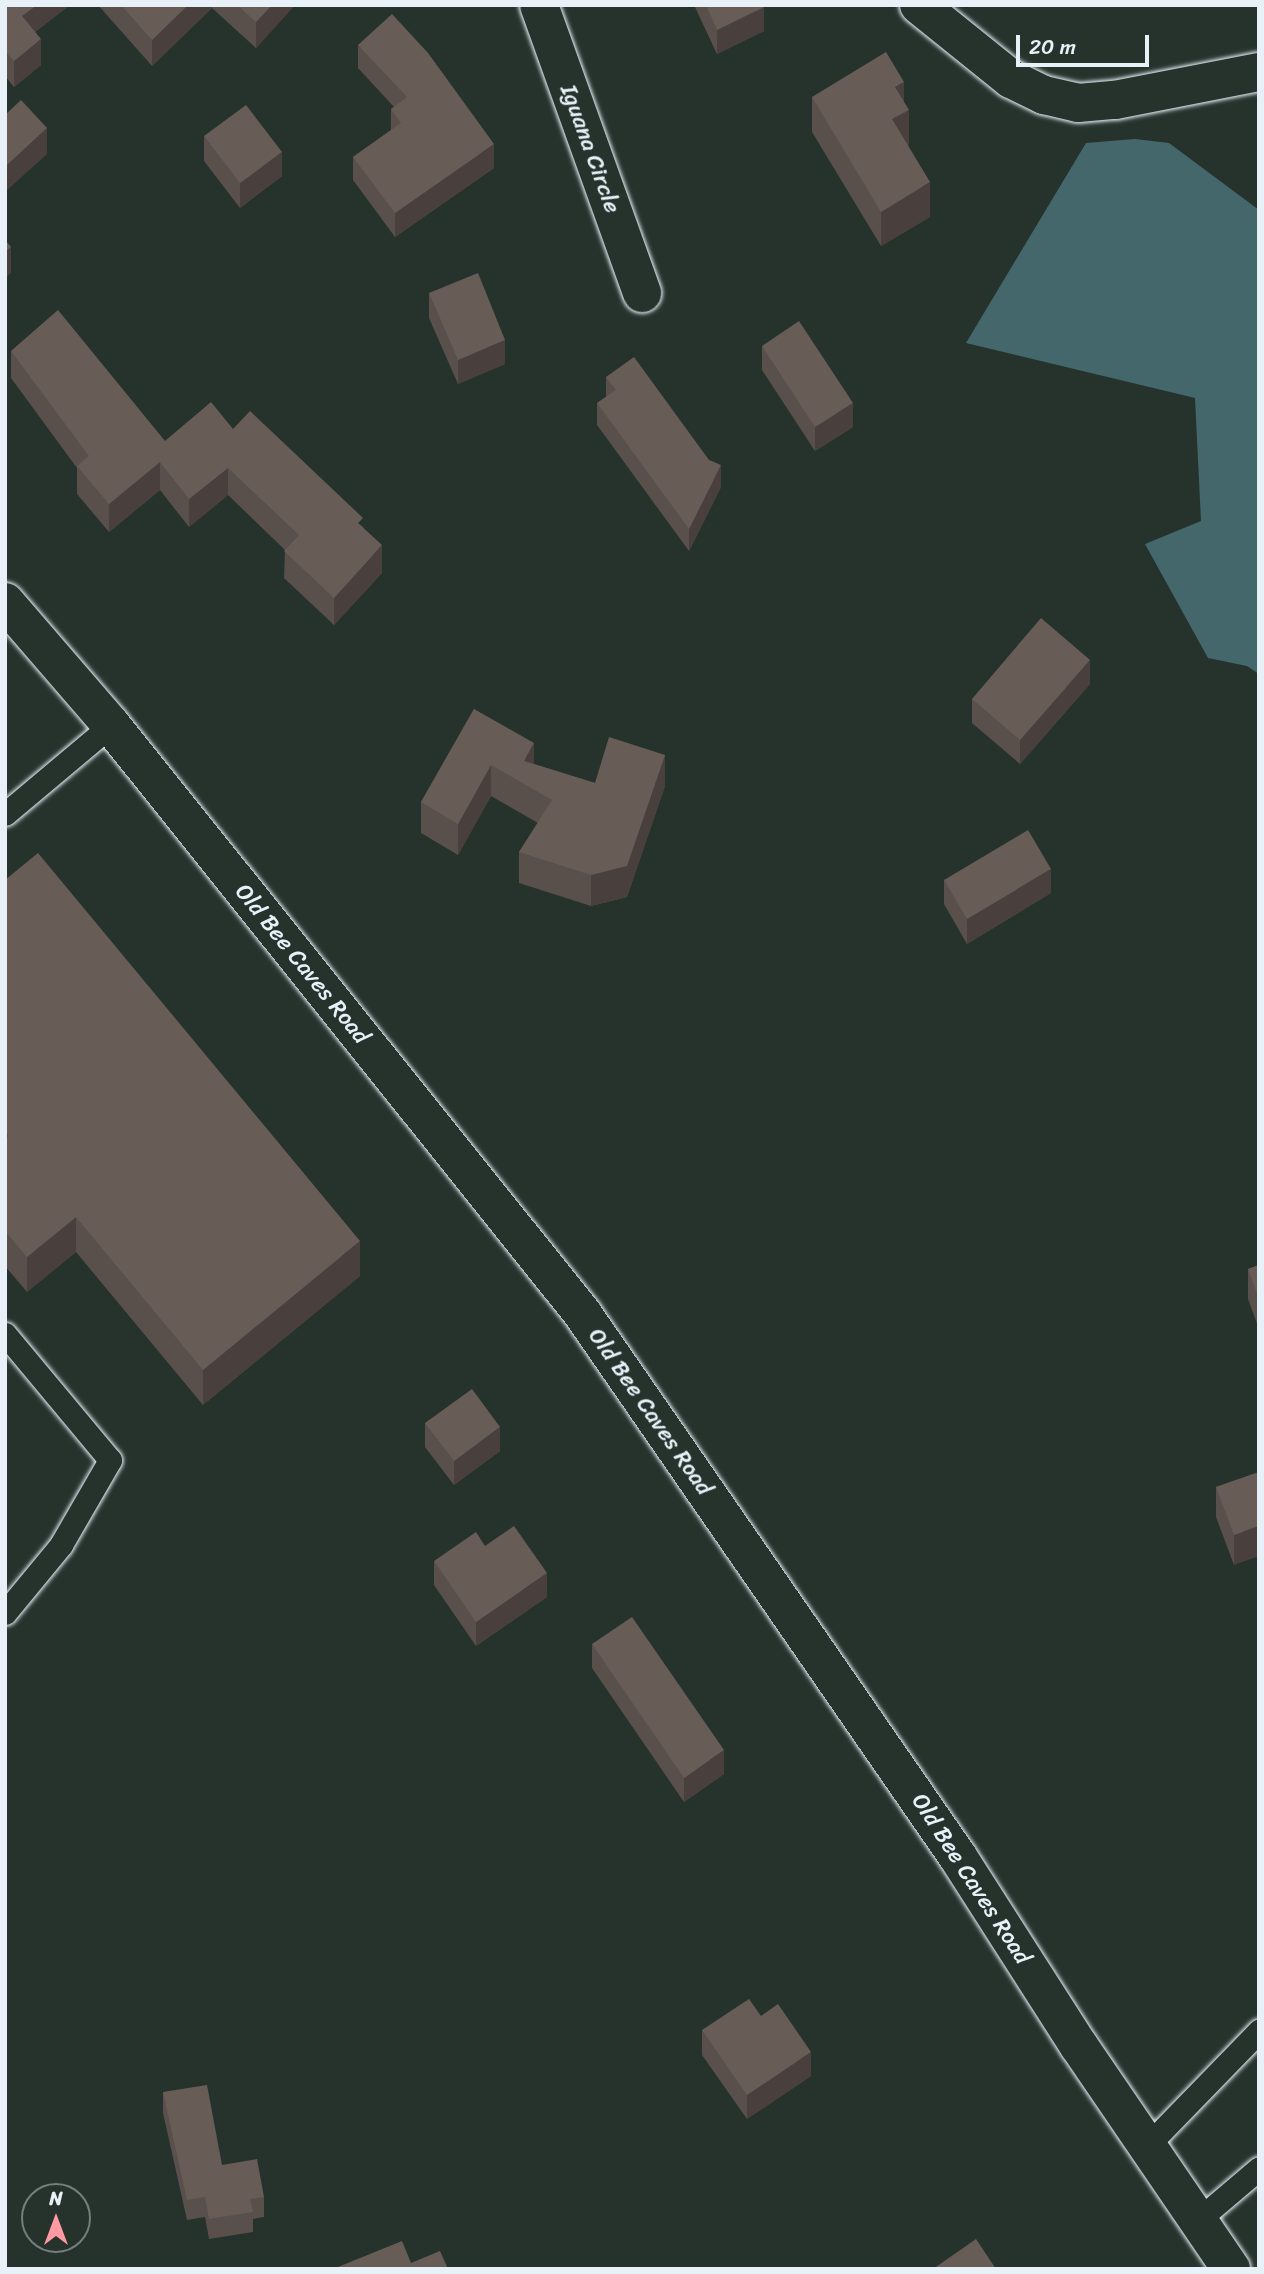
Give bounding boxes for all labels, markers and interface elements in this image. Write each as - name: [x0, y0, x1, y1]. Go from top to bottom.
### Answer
- scale bar: [1019, 21, 1152, 65]
- text: 20 m: [1029, 28, 1076, 66]
- street label: Iguana Circle: [554, 81, 626, 217]
- street label: Old Bee Caves Road: [229, 878, 375, 1050]
- street label: Old Bee Caves Road: [582, 1323, 718, 1501]
- street label: Old Bee Caves Road: [906, 1788, 1036, 1970]
- text: N: [49, 2182, 63, 2215]
- north arrow: [21, 2183, 91, 2253]

